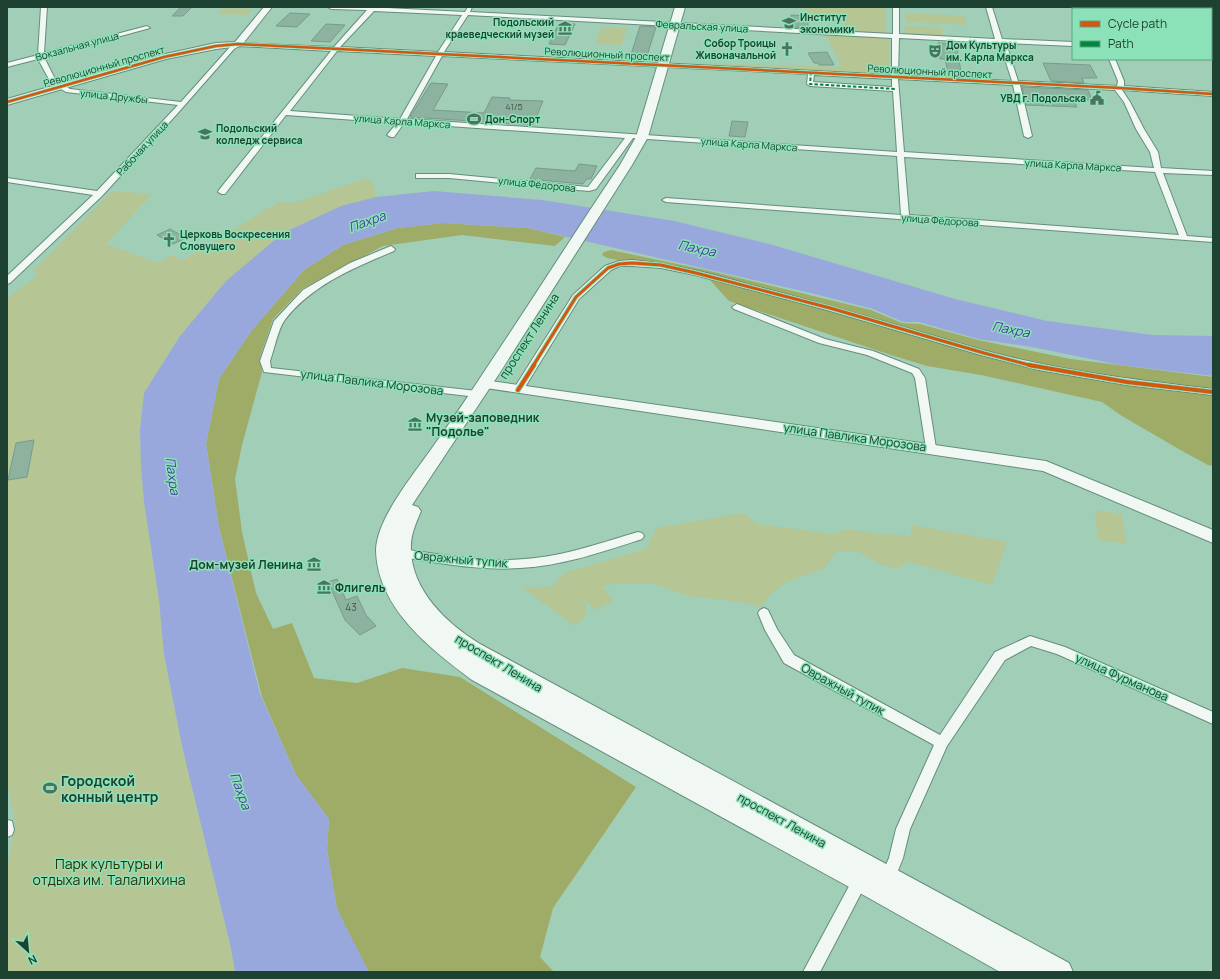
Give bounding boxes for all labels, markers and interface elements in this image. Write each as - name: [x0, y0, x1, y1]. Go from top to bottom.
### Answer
- legend: [1072, 8, 1212, 60]
- place label: Институт экономики: [800, 10, 854, 36]
- place label: Подольский краеведческий музей: [446, 15, 554, 41]
- school or university icon: Институт экономики: [781, 15, 797, 31]
- text: Cycle path: [1108, 15, 1167, 32]
- street label: Февральская улица: [655, 17, 749, 35]
- museum icon: Подольский краеведческий музей: [557, 20, 573, 36]
- street label: Вокзальная улица: [34, 28, 120, 64]
- text: Path: [1108, 35, 1134, 52]
- place label: Собор Троицы Живоначальной: [695, 36, 776, 62]
- place label: Дом Культуры им. Карла Маркса: [946, 38, 1034, 64]
- church icon: Собор Троицы Живоначальной: [779, 41, 795, 57]
- street label: Революционный проспект: [42, 42, 166, 90]
- theatre icon: Дом Культуры им. Карла Маркса: [927, 43, 943, 59]
- street label: Революционный проспект: [544, 44, 670, 64]
- street label: Революционный проспект: [867, 61, 993, 81]
- street label: улица Дружбы: [79, 85, 149, 107]
- public building icon: УВД г. Подольска: [1089, 90, 1105, 106]
- place label: УВД г. Подольска: [1000, 91, 1086, 105]
- house number: 41/5: [505, 100, 523, 113]
- street label: улица Карла Маркса: [353, 111, 451, 131]
- sports icon: Дон-Спорт: [466, 111, 482, 127]
- place label: Дон-Спорт: [485, 112, 541, 126]
- street label: Рабочая улица: [113, 118, 171, 178]
- place label: Подольский колледж сервиса: [216, 121, 303, 147]
- school or university icon: Подольский колледж сервиса: [197, 126, 213, 142]
- street label: улица Карла Маркса: [700, 134, 798, 154]
- street label: улица Карла Маркса: [1024, 155, 1122, 175]
- street label: улица Фёдорова: [498, 173, 576, 195]
- water label: Пахра: [346, 206, 389, 236]
- street label: улица Фёдорова: [901, 210, 979, 230]
- place label: Церковь Воскресения Словущего: [180, 227, 290, 253]
- church icon: Церковь Воскресения Словущего: [161, 232, 177, 248]
- water label: Пахра: [677, 235, 718, 261]
- street label: проспект Ленина: [495, 290, 563, 382]
- water label: Пахра: [991, 317, 1032, 342]
- street label: улица Павлика Морозова: [300, 365, 444, 399]
- place label: Музей-заповедник "Подолье": [426, 409, 540, 440]
- museum icon: Музей-заповедник "Подолье": [407, 416, 423, 432]
- street label: улица Павлика Морозова: [783, 419, 927, 455]
- water label: Пахра: [161, 456, 185, 497]
- street label: Овражный тупик: [414, 546, 509, 572]
- place label: Дом-музей Ленина: [189, 556, 303, 573]
- museum icon: Дом-музей Ленина: [306, 556, 322, 572]
- museum icon: Флигель: [316, 579, 332, 595]
- place label: Флигель: [335, 579, 386, 596]
- house number: 43: [345, 600, 357, 614]
- street label: проспект Ленина: [452, 630, 546, 696]
- street label: улица Фурманова: [1073, 649, 1171, 705]
- street label: Овражный тупик: [798, 659, 889, 720]
- water label: Пахра: [226, 770, 256, 813]
- place label: Городской конный центр: [61, 771, 159, 806]
- sports icon: Городской конный центр: [42, 780, 58, 796]
- street label: проспект Ленина: [735, 789, 829, 851]
- park label: Парк культуры и отдыха им. Талалихина: [33, 854, 185, 889]
- north arrow: [8, 931, 48, 971]
- text: N: [26, 952, 40, 969]

